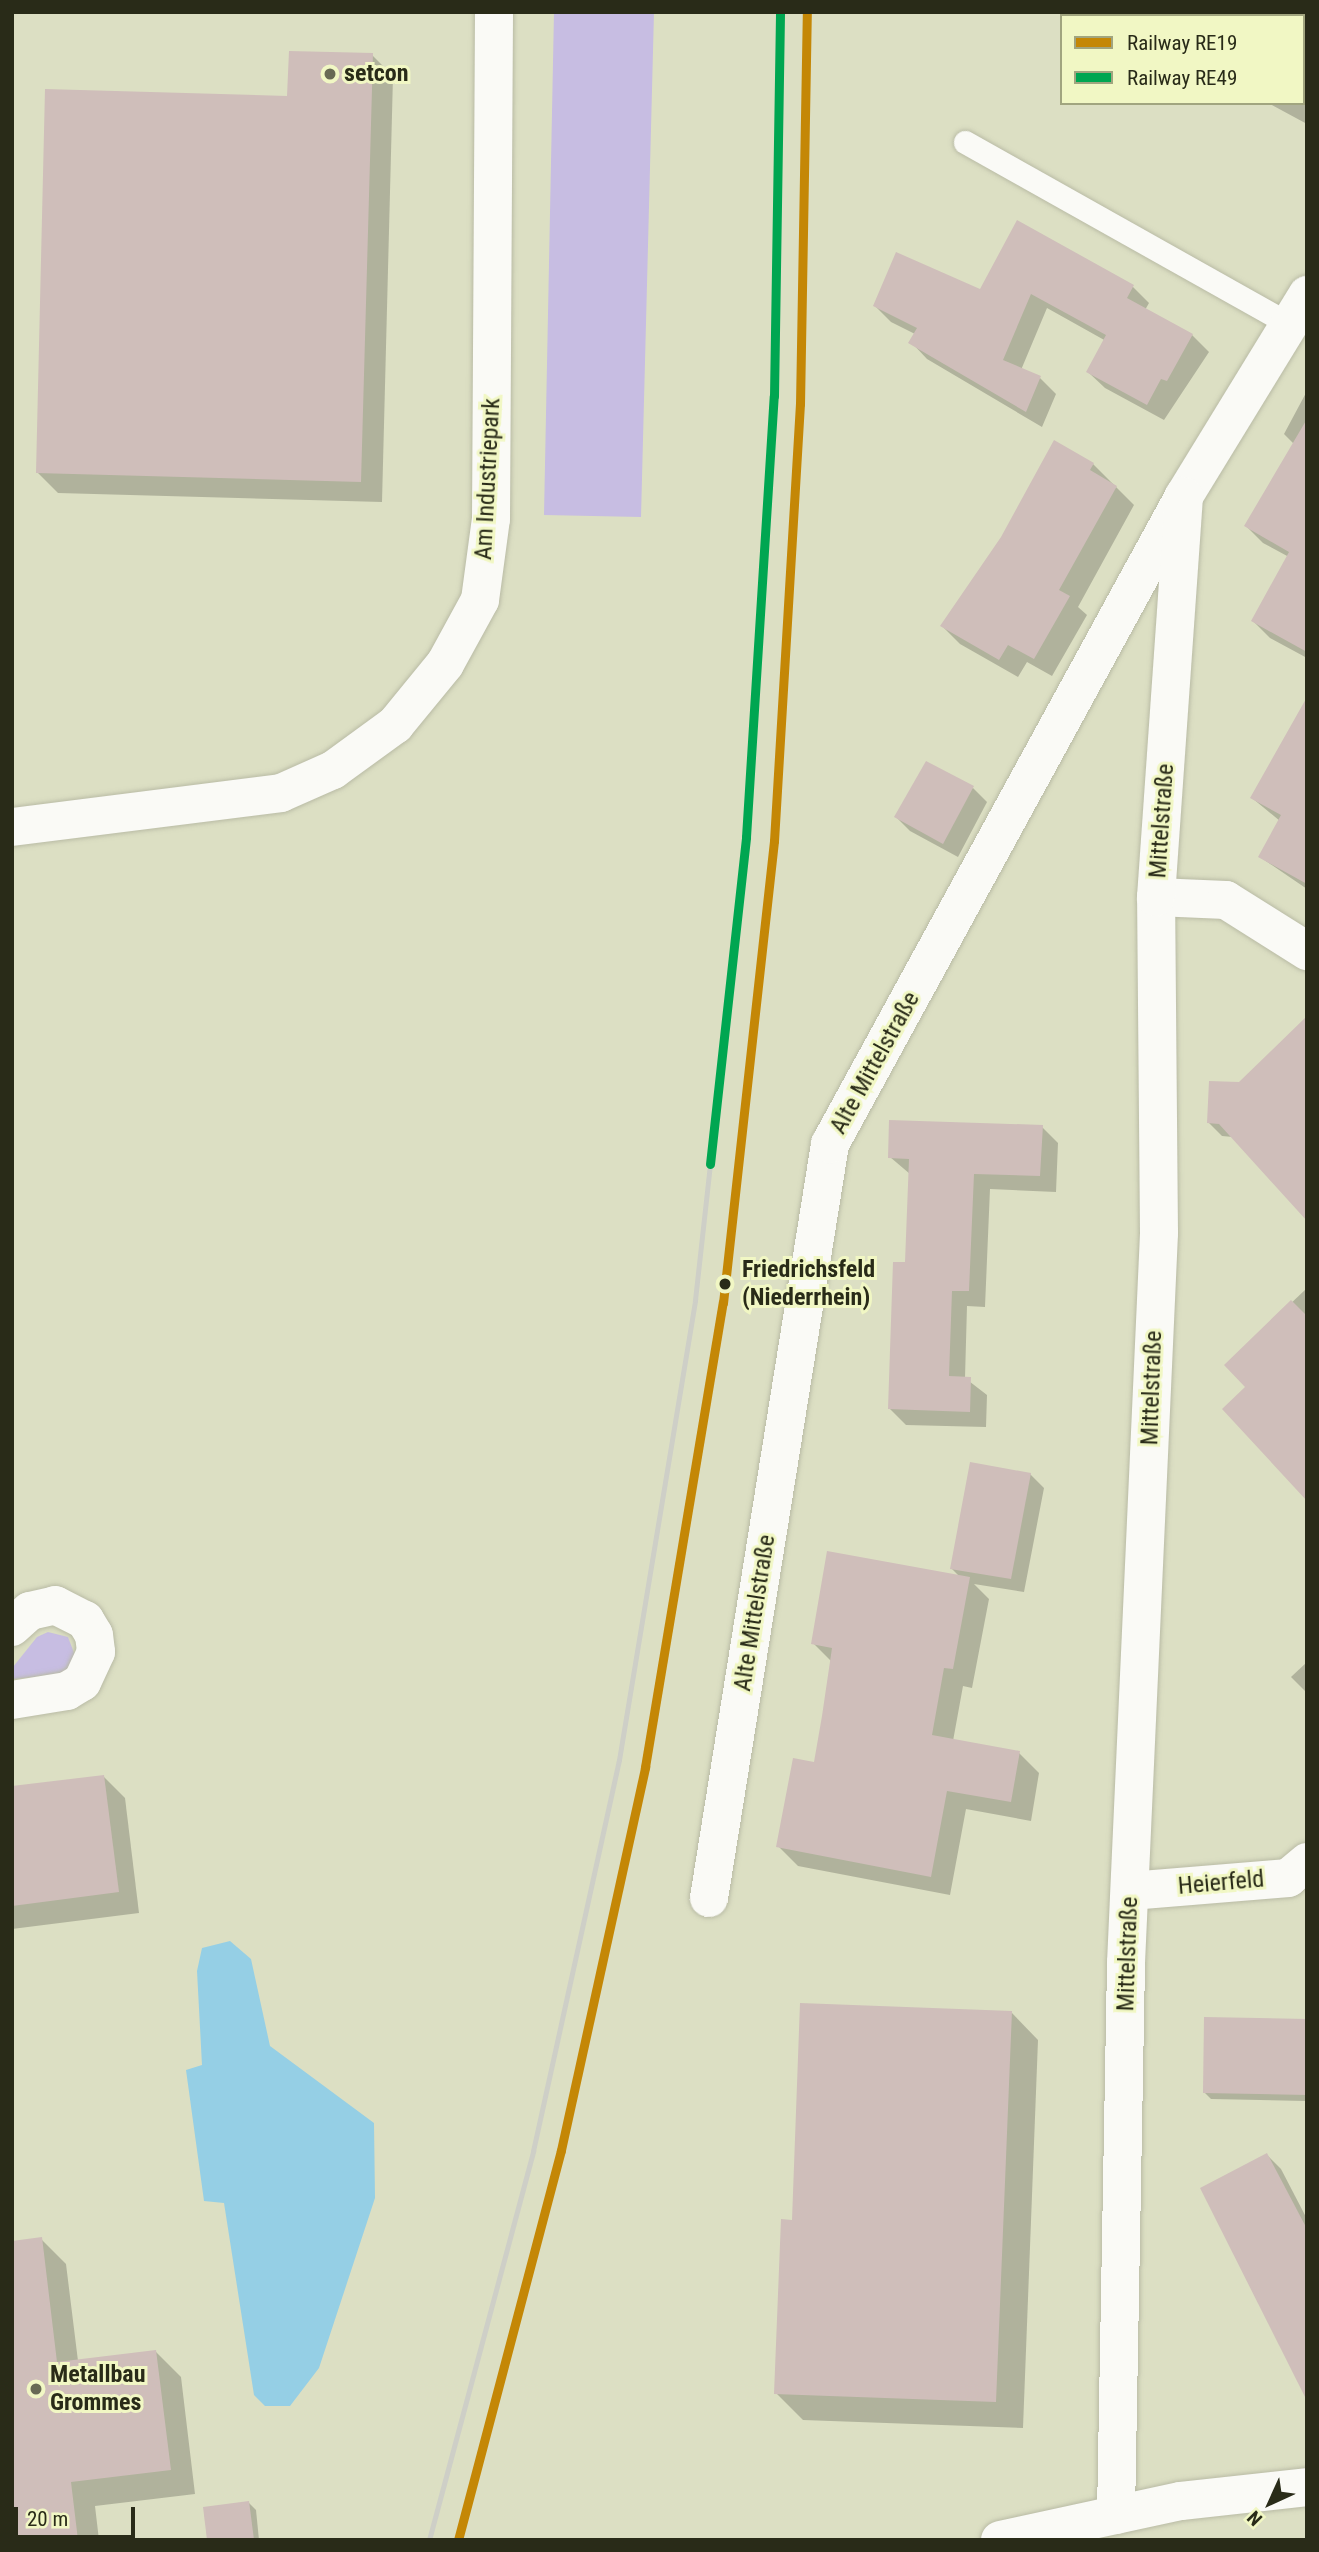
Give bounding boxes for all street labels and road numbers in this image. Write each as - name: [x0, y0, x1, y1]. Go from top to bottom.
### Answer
- street label: Am Industriepark: [469, 397, 507, 561]
- street label: Mittelstraße: [1144, 763, 1180, 879]
- street label: Alte Mittelstraße: [824, 987, 926, 1139]
- street label: Mittelstraße: [1136, 1330, 1168, 1446]
- street label: Alte Mittelstraße: [728, 1533, 782, 1693]
- street label: Heierfeld: [1177, 1865, 1265, 1901]
- street label: Mittelstraße: [1112, 1896, 1144, 2012]

